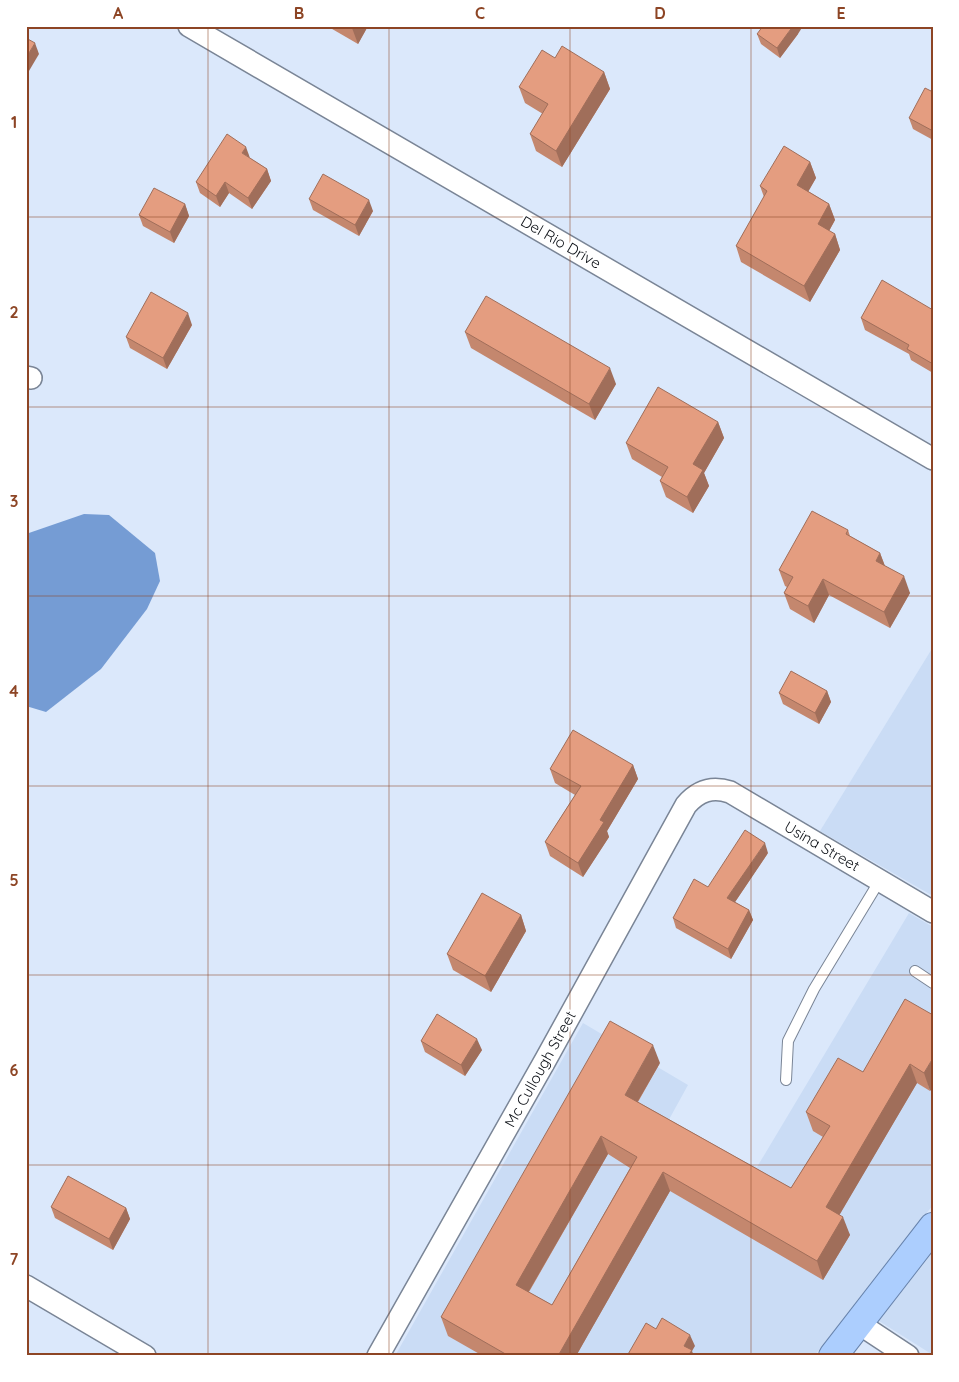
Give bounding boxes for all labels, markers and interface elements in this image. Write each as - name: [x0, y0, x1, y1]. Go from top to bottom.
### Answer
- text: A: [113, 3, 124, 23]
- text: B: [294, 3, 304, 23]
- text: C: [475, 3, 485, 23]
- text: D: [654, 3, 666, 23]
- text: E: [836, 3, 846, 23]
- text: 1: [11, 112, 17, 132]
- street label: Del Rio Drive: [518, 211, 604, 273]
- text: 2: [9, 302, 19, 322]
- text: 3: [10, 491, 18, 511]
- text: 4: [9, 681, 19, 701]
- street label: Usina Street: [781, 817, 863, 875]
- text: 5: [9, 870, 19, 890]
- street label: Mc Cullough Street: [500, 1008, 580, 1130]
- text: 6: [10, 1060, 19, 1080]
- text: 7: [10, 1249, 19, 1269]

